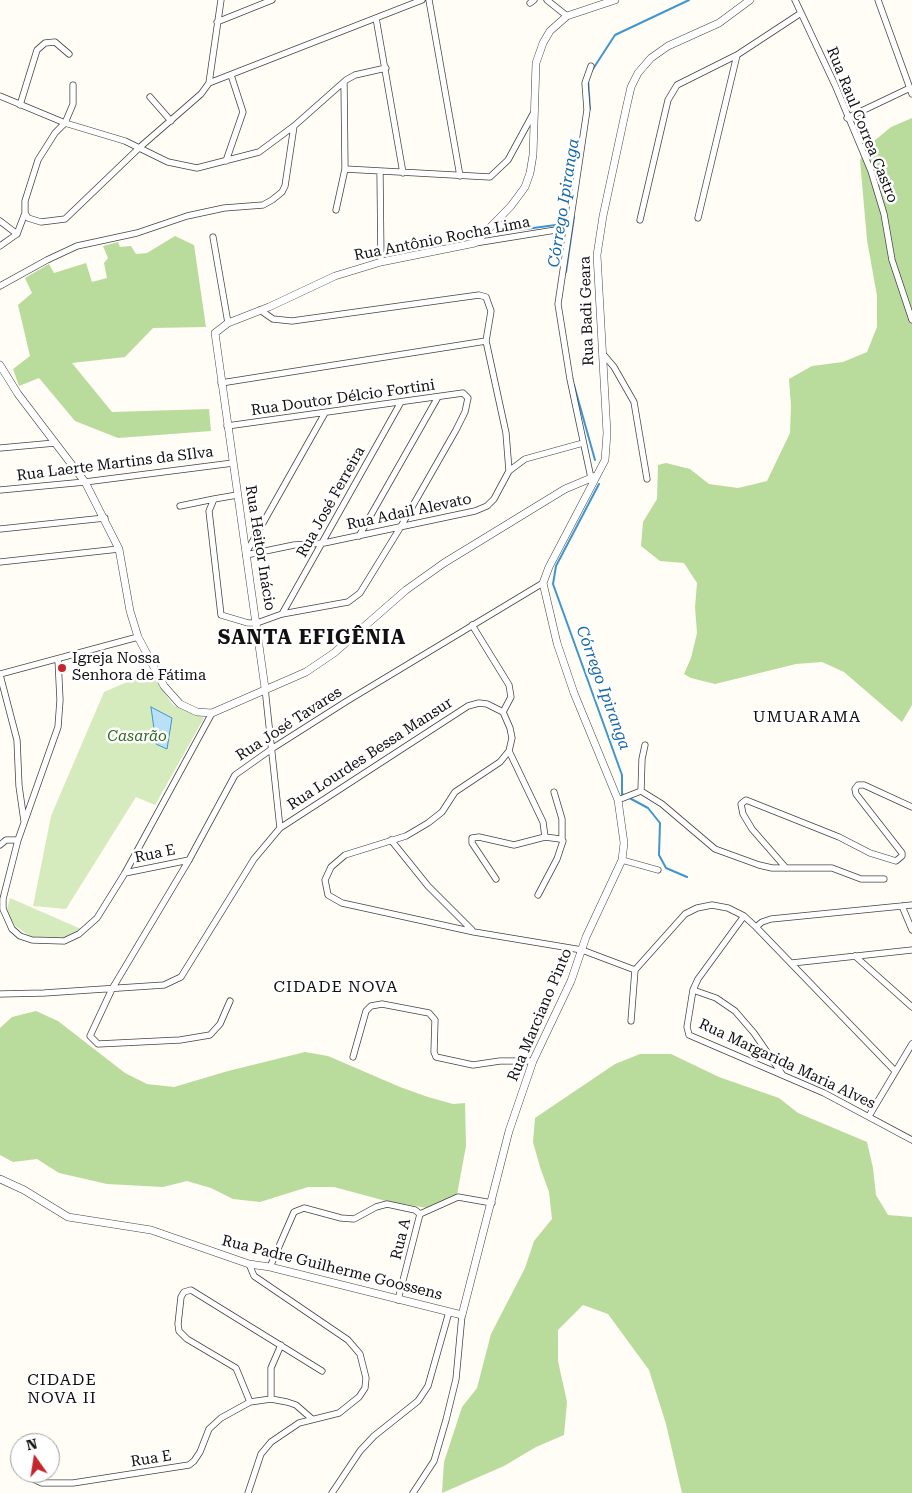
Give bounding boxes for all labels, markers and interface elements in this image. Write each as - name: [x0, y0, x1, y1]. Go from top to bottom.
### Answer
- street label: Rua Raul Correa Castro: [822, 44, 902, 206]
- water label: Córrego Ipiranga: [544, 137, 584, 269]
- street label: Rua Antônio Rocha Lima: [352, 213, 532, 265]
- street label: Rua Badi Geara: [576, 256, 598, 366]
- street label: Rua Doutor Délcio Fortini: [250, 376, 436, 420]
- street label: Rua Laerte Martins da SIlva: [16, 443, 214, 485]
- street label: Rua José Ferreira: [293, 443, 369, 561]
- street label: Rua Heitor Inácio: [241, 484, 279, 612]
- street label: Rua Adail Alevato: [345, 490, 473, 534]
- water label: Córrego Ipiranga: [572, 623, 634, 753]
- district label: SANTA EFIGÊNIA: [216, 626, 408, 650]
- place label: Igreja Nossa Senhora de Fátima: [72, 650, 206, 685]
- marker: Igreja Nossa Senhora de Fátima: [56, 662, 68, 674]
- street label: Rua José Tavares: [233, 683, 345, 765]
- street label: Rua Lourdes Bessa Mansur: [284, 694, 456, 814]
- district label: UMUARAMA: [752, 707, 862, 727]
- park label: Casarão: [107, 728, 167, 746]
- street label: Rua E: [133, 841, 177, 867]
- street label: Rua Marciano Pinto: [504, 946, 576, 1084]
- district label: CIDADE NOVA: [272, 977, 400, 997]
- street label: Rua Margarida Maria Alves: [696, 1015, 878, 1113]
- street label: Rua A: [387, 1216, 415, 1262]
- street label: Rua Padre Guilherme Goossens: [220, 1232, 444, 1304]
- district label: CIDADE NOVA II: [26, 1370, 98, 1408]
- north arrow: [10, 1433, 60, 1483]
- text: N: [25, 1435, 39, 1453]
- street label: Rua E: [129, 1447, 173, 1471]

